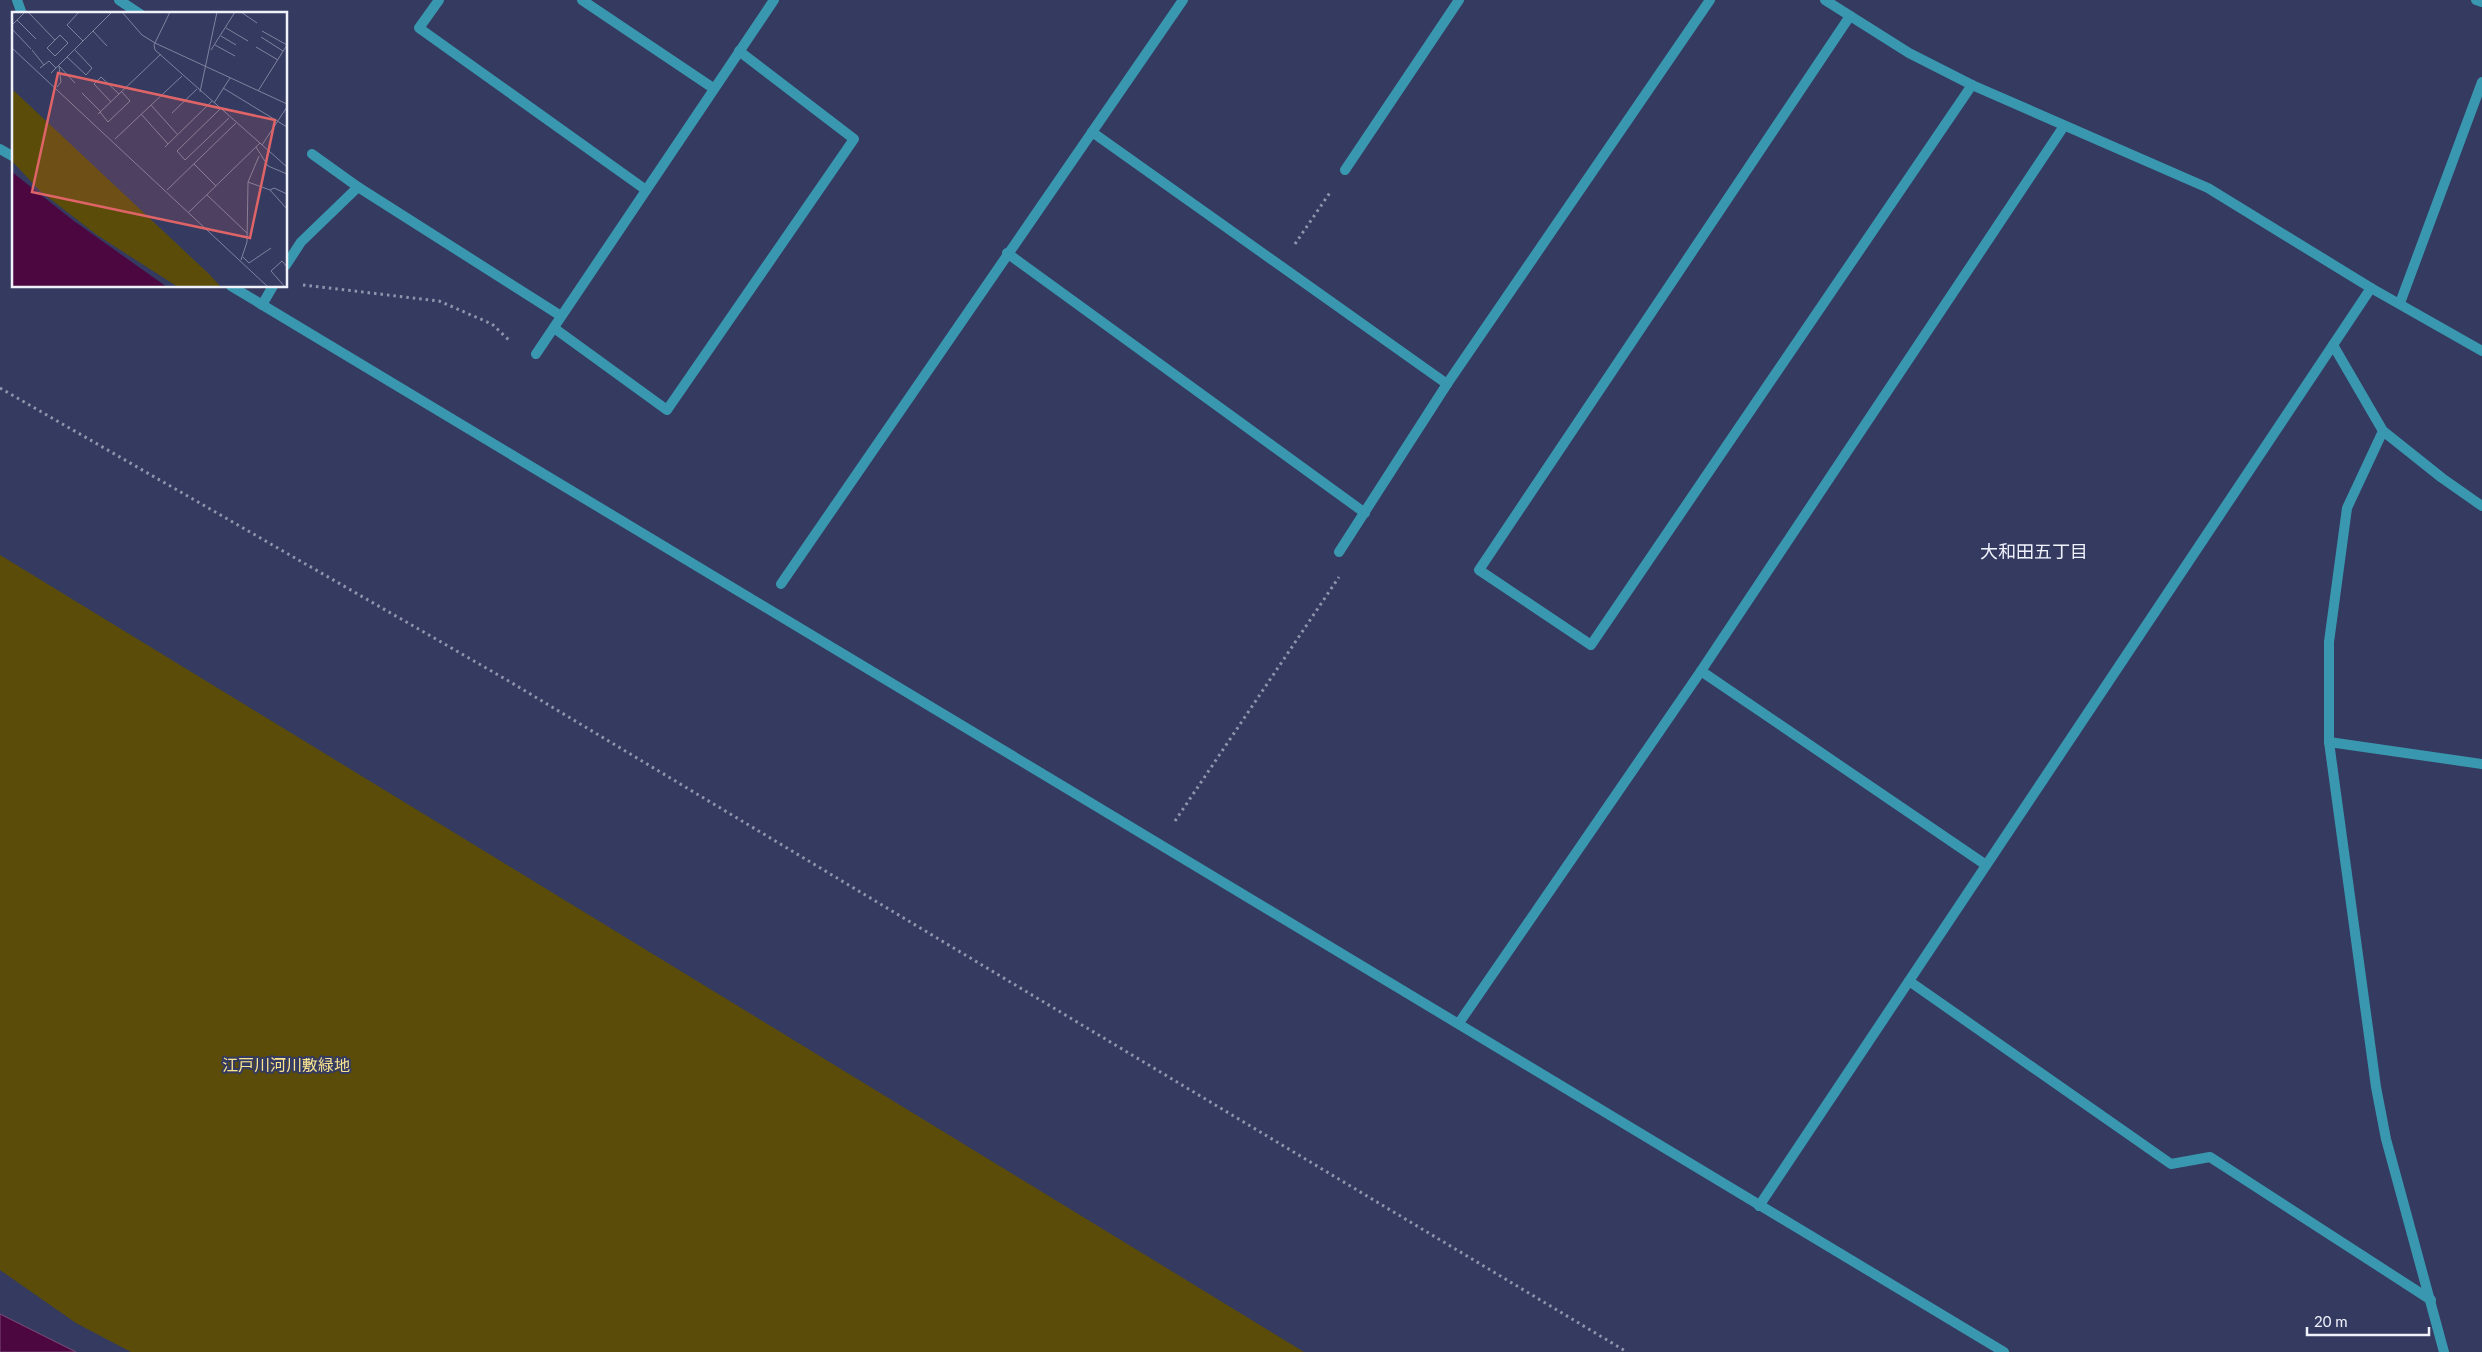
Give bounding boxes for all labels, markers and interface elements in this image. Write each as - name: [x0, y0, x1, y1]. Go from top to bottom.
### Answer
- inset map: [12, 12, 288, 288]
- district label: 大和田五丁目: [1980, 540, 2088, 562]
- park label: 江戸川河川敷緑地: [222, 1055, 350, 1074]
- scale bar: [2307, 1304, 2430, 1336]
- text: 20 m: [2314, 1312, 2348, 1330]

